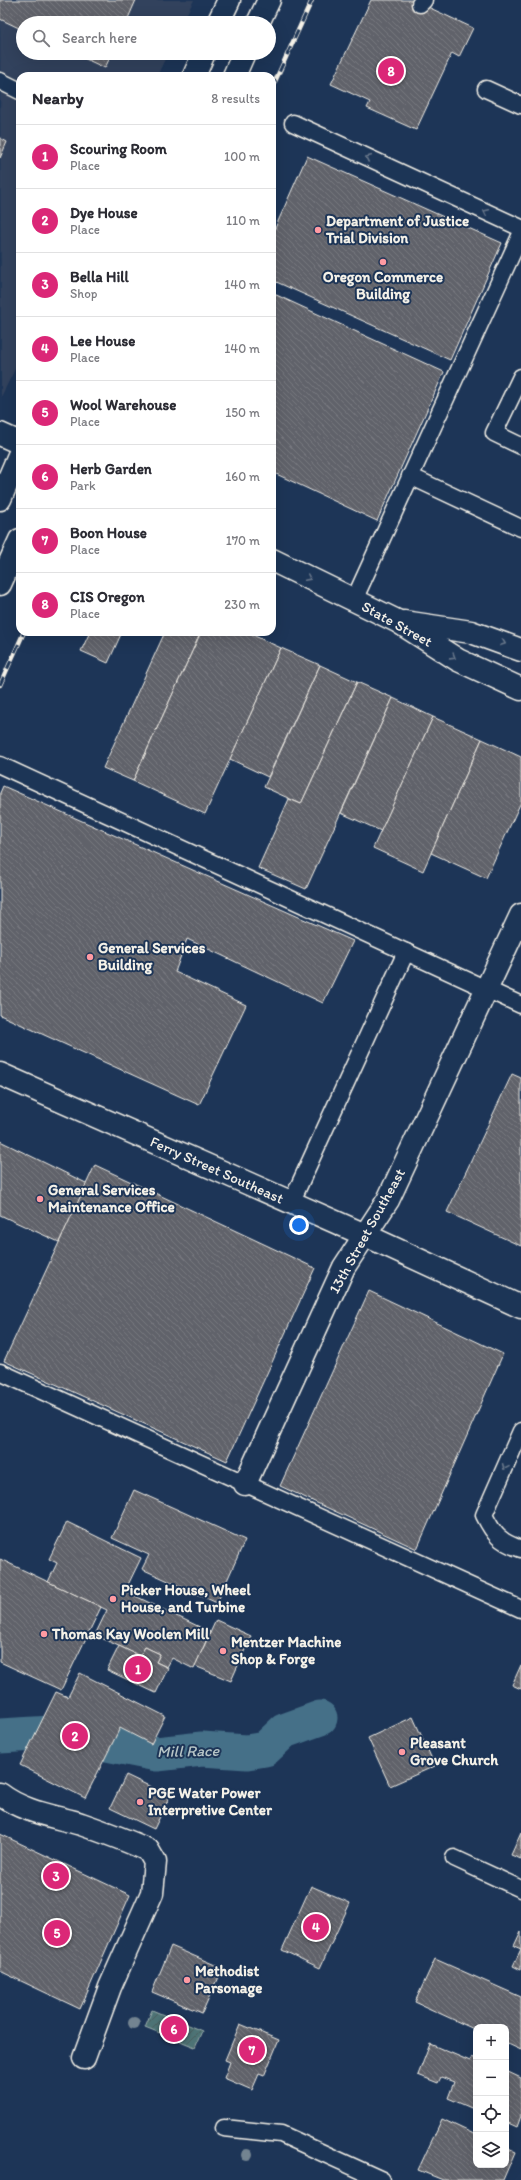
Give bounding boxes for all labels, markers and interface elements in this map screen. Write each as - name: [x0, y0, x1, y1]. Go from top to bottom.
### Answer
- search box: [16, 16, 276, 60]
- icon: search: [30, 27, 52, 49]
- text: Search here: [62, 29, 137, 47]
- pin: 8: [378, 56, 404, 86]
- text: Nearby: [32, 88, 84, 108]
- text: 8 results: [211, 91, 260, 106]
- text: Scouring Room: [70, 140, 167, 158]
- text: 1: [42, 149, 48, 164]
- text: 100 m: [224, 149, 260, 164]
- one-way arrow: [364, 155, 372, 163]
- text: Place: [70, 158, 100, 173]
- text: Dye House: [70, 204, 138, 222]
- one-way arrow: [482, 209, 490, 217]
- place label: Department of Justice Trial Division: [325, 212, 469, 247]
- text: 2: [42, 213, 48, 228]
- text: 110 m: [226, 213, 260, 228]
- text: Place: [70, 222, 100, 237]
- marker: Department of Justice Trial Division: [313, 225, 323, 235]
- marker: Oregon Commerce Building: [378, 257, 388, 267]
- text: Bella Hill: [70, 268, 129, 286]
- place label: Oregon Commerce Building: [323, 268, 443, 304]
- text: 3: [41, 277, 49, 292]
- text: 140 m: [224, 277, 260, 292]
- text: Shop: [70, 286, 97, 301]
- text: Lee House: [70, 332, 135, 350]
- text: 4: [41, 341, 49, 356]
- text: 140 m: [224, 341, 260, 356]
- text: Place: [70, 350, 100, 365]
- text: Wool Warehouse: [70, 396, 176, 414]
- text: 5: [42, 405, 48, 420]
- text: 150 m: [225, 405, 260, 420]
- text: Place: [70, 414, 100, 429]
- text: Herb Garden: [70, 460, 152, 478]
- text: 6: [42, 469, 48, 484]
- text: 160 m: [225, 469, 260, 484]
- text: Park: [70, 478, 96, 493]
- text: Boon House: [70, 524, 147, 542]
- text: 7: [42, 533, 48, 548]
- text: 170 m: [226, 533, 260, 548]
- text: Place: [70, 542, 100, 557]
- one-way arrow: [304, 573, 312, 581]
- text: CIS Oregon: [70, 588, 145, 606]
- text: 8: [41, 597, 49, 612]
- text: 230 m: [224, 597, 260, 612]
- street label: State Street: [359, 597, 436, 651]
- text: Place: [70, 606, 100, 621]
- one-way arrow: [499, 639, 506, 647]
- one-way arrow: [449, 653, 456, 660]
- place label: General Services Building: [98, 939, 206, 975]
- marker: General Services Building: [85, 952, 95, 962]
- street label: Ferry Street Southeast: [147, 1132, 287, 1208]
- street label: 13th Street Southeast: [325, 1165, 409, 1297]
- place label: General Services Maintenance Office: [48, 1181, 175, 1216]
- marker: General Services Maintenance Office: [35, 1194, 45, 1204]
- your location: [289, 1215, 309, 1235]
- one-way arrow: [502, 1463, 510, 1470]
- place label: Picker House, Wheel House, and Turbine: [121, 1581, 251, 1616]
- marker: Picker House, Wheel House, and Turbine: [108, 1594, 118, 1604]
- place label: Thomas Kay Woolen Mill: [51, 1625, 210, 1644]
- marker: Thomas Kay Woolen Mill: [39, 1629, 49, 1639]
- place label: Mentzer Machine Shop & Forge: [231, 1633, 341, 1669]
- marker: Mentzer Machine Shop & Forge: [218, 1646, 228, 1656]
- pin: 1: [125, 1654, 151, 1684]
- pin: 2: [62, 1721, 88, 1751]
- place label: Pleasant Grove Church: [410, 1734, 499, 1769]
- water label: Mill Race: [157, 1741, 221, 1761]
- marker: Pleasant Grove Church: [397, 1747, 407, 1757]
- place label: PGE Water Power Interpretive Center: [148, 1784, 273, 1820]
- marker: PGE Water Power Interpretive Center: [135, 1797, 145, 1807]
- pin: 3: [43, 1861, 69, 1891]
- pin: 4: [303, 1912, 329, 1942]
- pin: 5: [44, 1918, 70, 1948]
- place label: Methodist Parsonage: [195, 1962, 262, 1998]
- marker: Methodist Parsonage: [182, 1975, 192, 1985]
- pin: 6: [161, 2014, 187, 2044]
- map controls: [473, 2024, 509, 2168]
- button: +: [473, 2024, 509, 2060]
- pin: 7: [239, 2035, 265, 2065]
- button: −: [473, 2060, 509, 2096]
- button: locate: [473, 2096, 509, 2132]
- button: layers: [473, 2132, 509, 2168]

